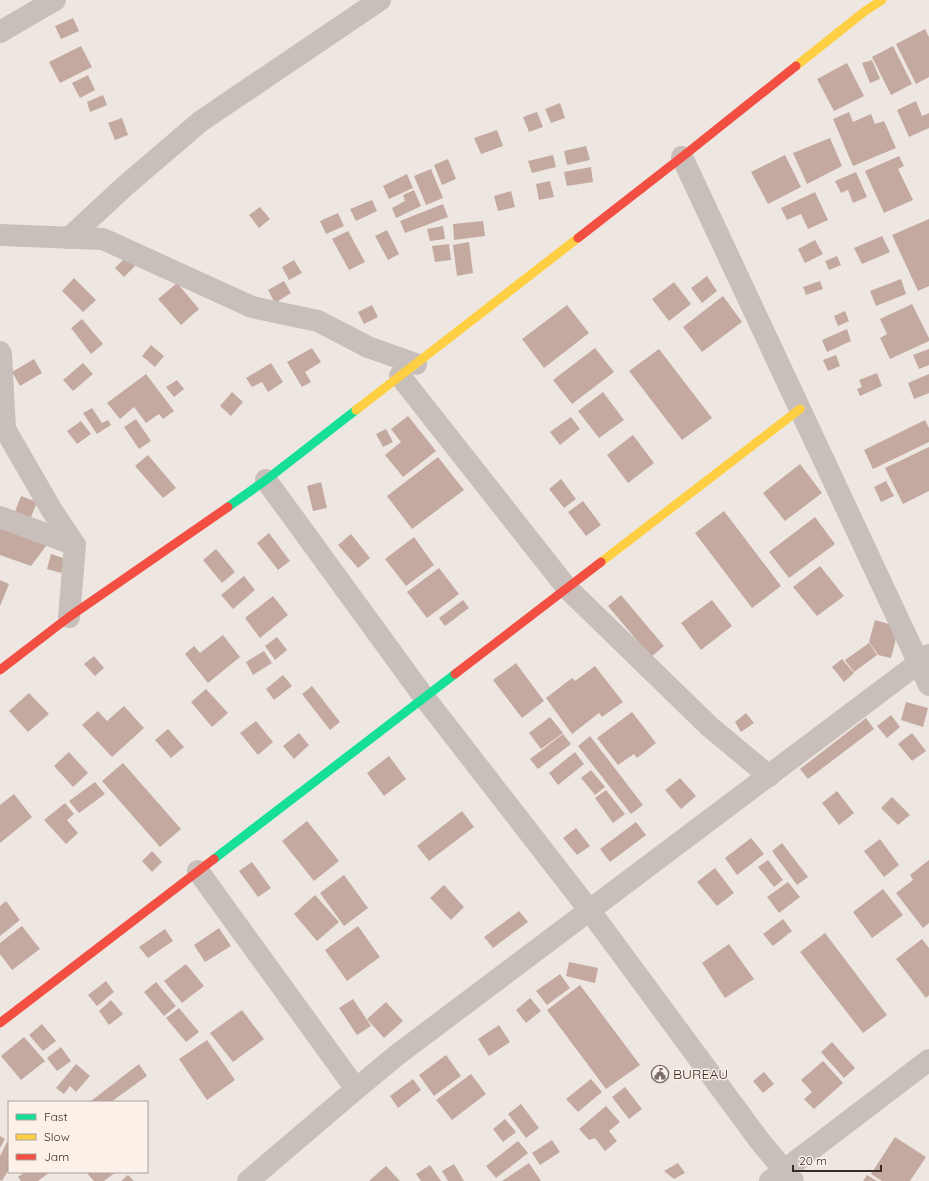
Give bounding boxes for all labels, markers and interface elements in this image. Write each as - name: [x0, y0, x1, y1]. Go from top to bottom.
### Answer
- public building icon: BUREAU: [650, 1064, 670, 1084]
- place label: BUREAU: [673, 1065, 728, 1083]
- legend: [8, 1101, 148, 1173]
- text: Fast: [44, 1109, 68, 1124]
- text: Slow: [44, 1129, 70, 1144]
- scale bar: [793, 1147, 881, 1173]
- text: Jam: [44, 1149, 69, 1164]
- text: 20 m: [799, 1153, 827, 1168]

